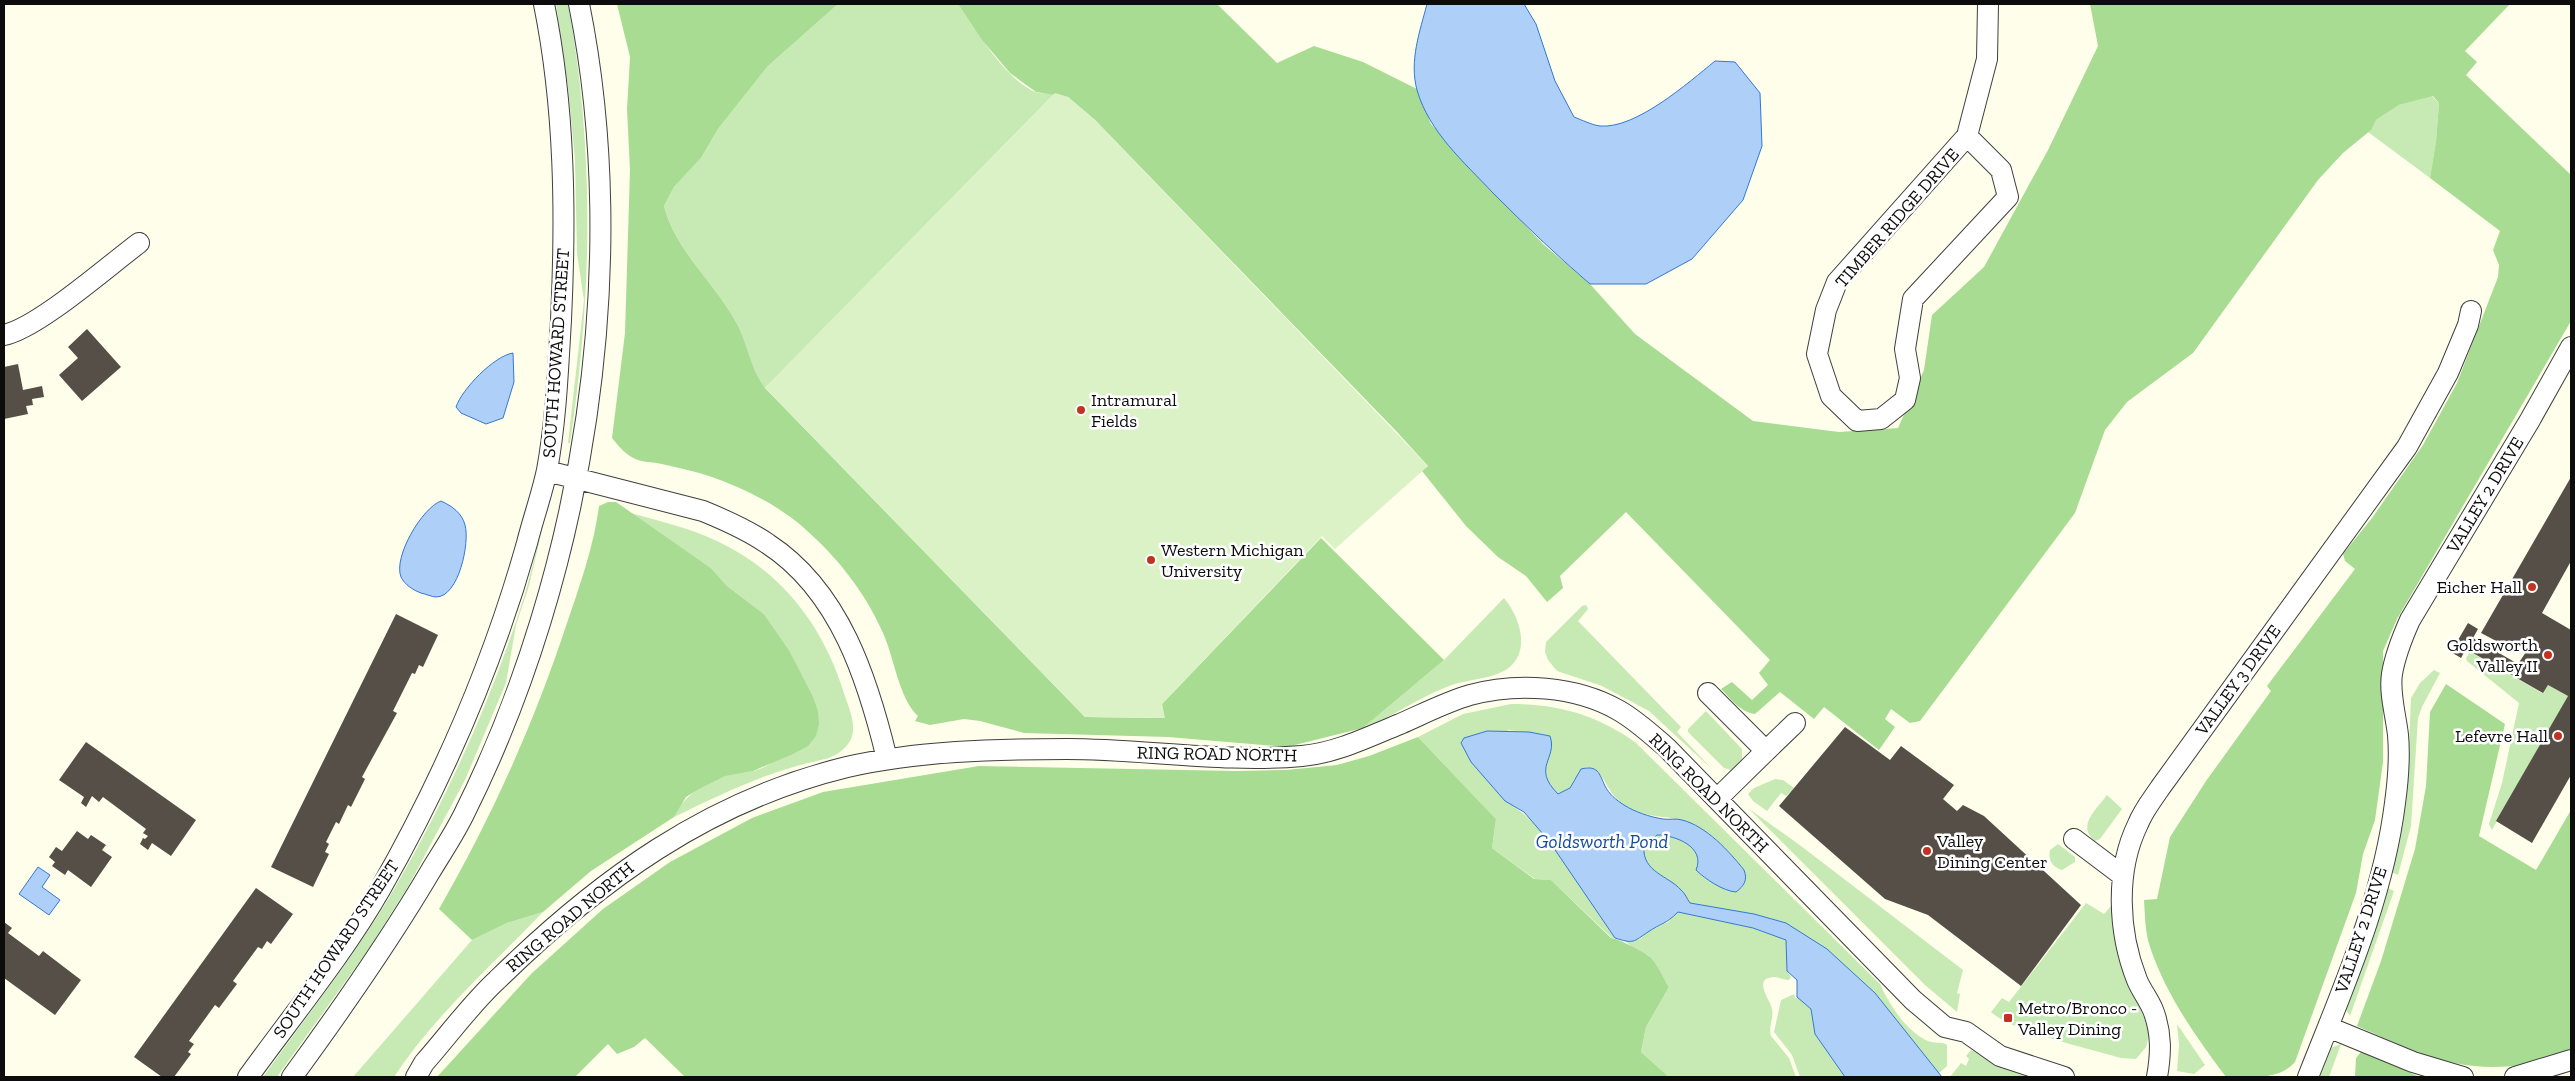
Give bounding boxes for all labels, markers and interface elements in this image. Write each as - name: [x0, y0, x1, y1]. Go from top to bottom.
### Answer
- street label: TIMBER RIDGE DRIVE: [1830, 144, 1964, 292]
- street label: SOUTH HOWARD STREET: [538, 248, 574, 458]
- place label: Intramural Fields: [1091, 389, 1177, 432]
- marker: Intramural Fields: [1075, 404, 1087, 416]
- street label: VALLEY 2 DRIVE: [2441, 433, 2528, 558]
- place label: Western Michigan University: [1161, 539, 1304, 582]
- marker: Western Michigan University: [1145, 554, 1157, 566]
- place label: Eicher Hall: [2436, 576, 2522, 598]
- marker: Eicher Hall: [2526, 581, 2538, 593]
- street label: VALLEY 3 DRIVE: [2190, 620, 2286, 740]
- place label: Goldsworth Valley II: [2447, 634, 2538, 677]
- marker: Goldsworth Valley II: [2542, 649, 2554, 661]
- place label: Lefevre Hall: [2455, 725, 2548, 747]
- street label: RING ROAD NORTH: [1645, 729, 1773, 857]
- marker: Lefevre Hall: [2552, 730, 2564, 742]
- street label: RING ROAD NORTH: [1137, 742, 1297, 766]
- water label: Goldsworth Pond: [1536, 830, 1669, 853]
- place label: Valley Dining Center: [1936, 830, 2047, 873]
- marker: Valley Dining Center: [1921, 845, 1933, 857]
- street label: SOUTH HOWARD STREET: [268, 856, 404, 1042]
- street label: RING ROAD NORTH: [502, 857, 638, 977]
- street label: VALLEY 2 DRIVE: [2330, 864, 2392, 997]
- place label: Metro/Bronco - Valley Dining: [2017, 997, 2137, 1040]
- marker: Metro/Bronco - Valley Dining: [2002, 1012, 2014, 1024]

